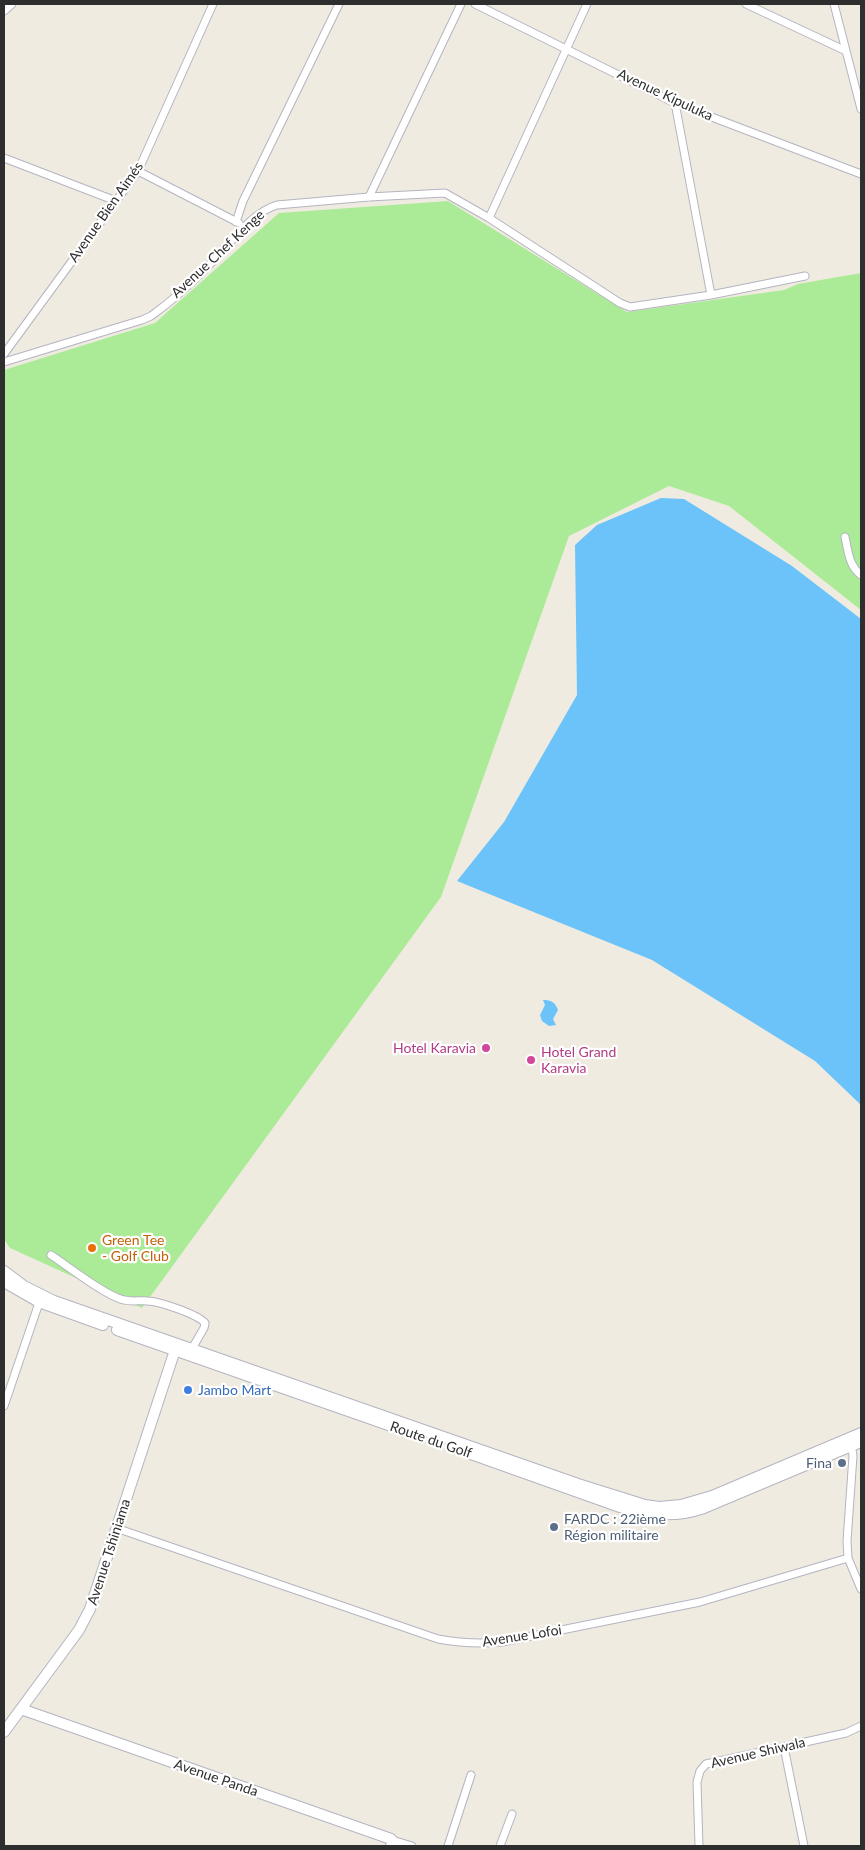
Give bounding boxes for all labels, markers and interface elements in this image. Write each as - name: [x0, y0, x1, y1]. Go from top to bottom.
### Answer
- street label: Avenue Kipuluka: [615, 66, 715, 124]
- street label: Avenue Bien Aimés: [65, 159, 147, 265]
- street label: Avenue Chef Kenge: [168, 206, 268, 302]
- place label: Hotel Karavia: [393, 1040, 476, 1056]
- marker: Hotel Karavia: [480, 1042, 492, 1054]
- place label: Hotel Grand Karavia: [541, 1044, 616, 1076]
- marker: Hotel Grand Karavia: [525, 1054, 537, 1066]
- place label: Green Tee - Golf Club: [102, 1232, 169, 1264]
- marker: Green Tee - Golf Club: [86, 1242, 98, 1254]
- place label: Jambo Mart: [198, 1382, 271, 1398]
- marker: Jambo Mart: [182, 1384, 194, 1396]
- street label: Route du Golf: [388, 1418, 474, 1462]
- place label: Fina: [806, 1455, 832, 1471]
- marker: Fina: [836, 1457, 848, 1469]
- street label: Avenue Tshiniama: [84, 1497, 134, 1607]
- place label: FARDC : 22ième Région militaire: [564, 1511, 666, 1544]
- marker: FARDC : 22ième Région militaire: [548, 1521, 560, 1533]
- street label: Avenue Lofoi: [481, 1621, 563, 1651]
- street label: Avenue Shiwala: [709, 1734, 807, 1772]
- street label: Avenue Panda: [172, 1756, 260, 1800]

